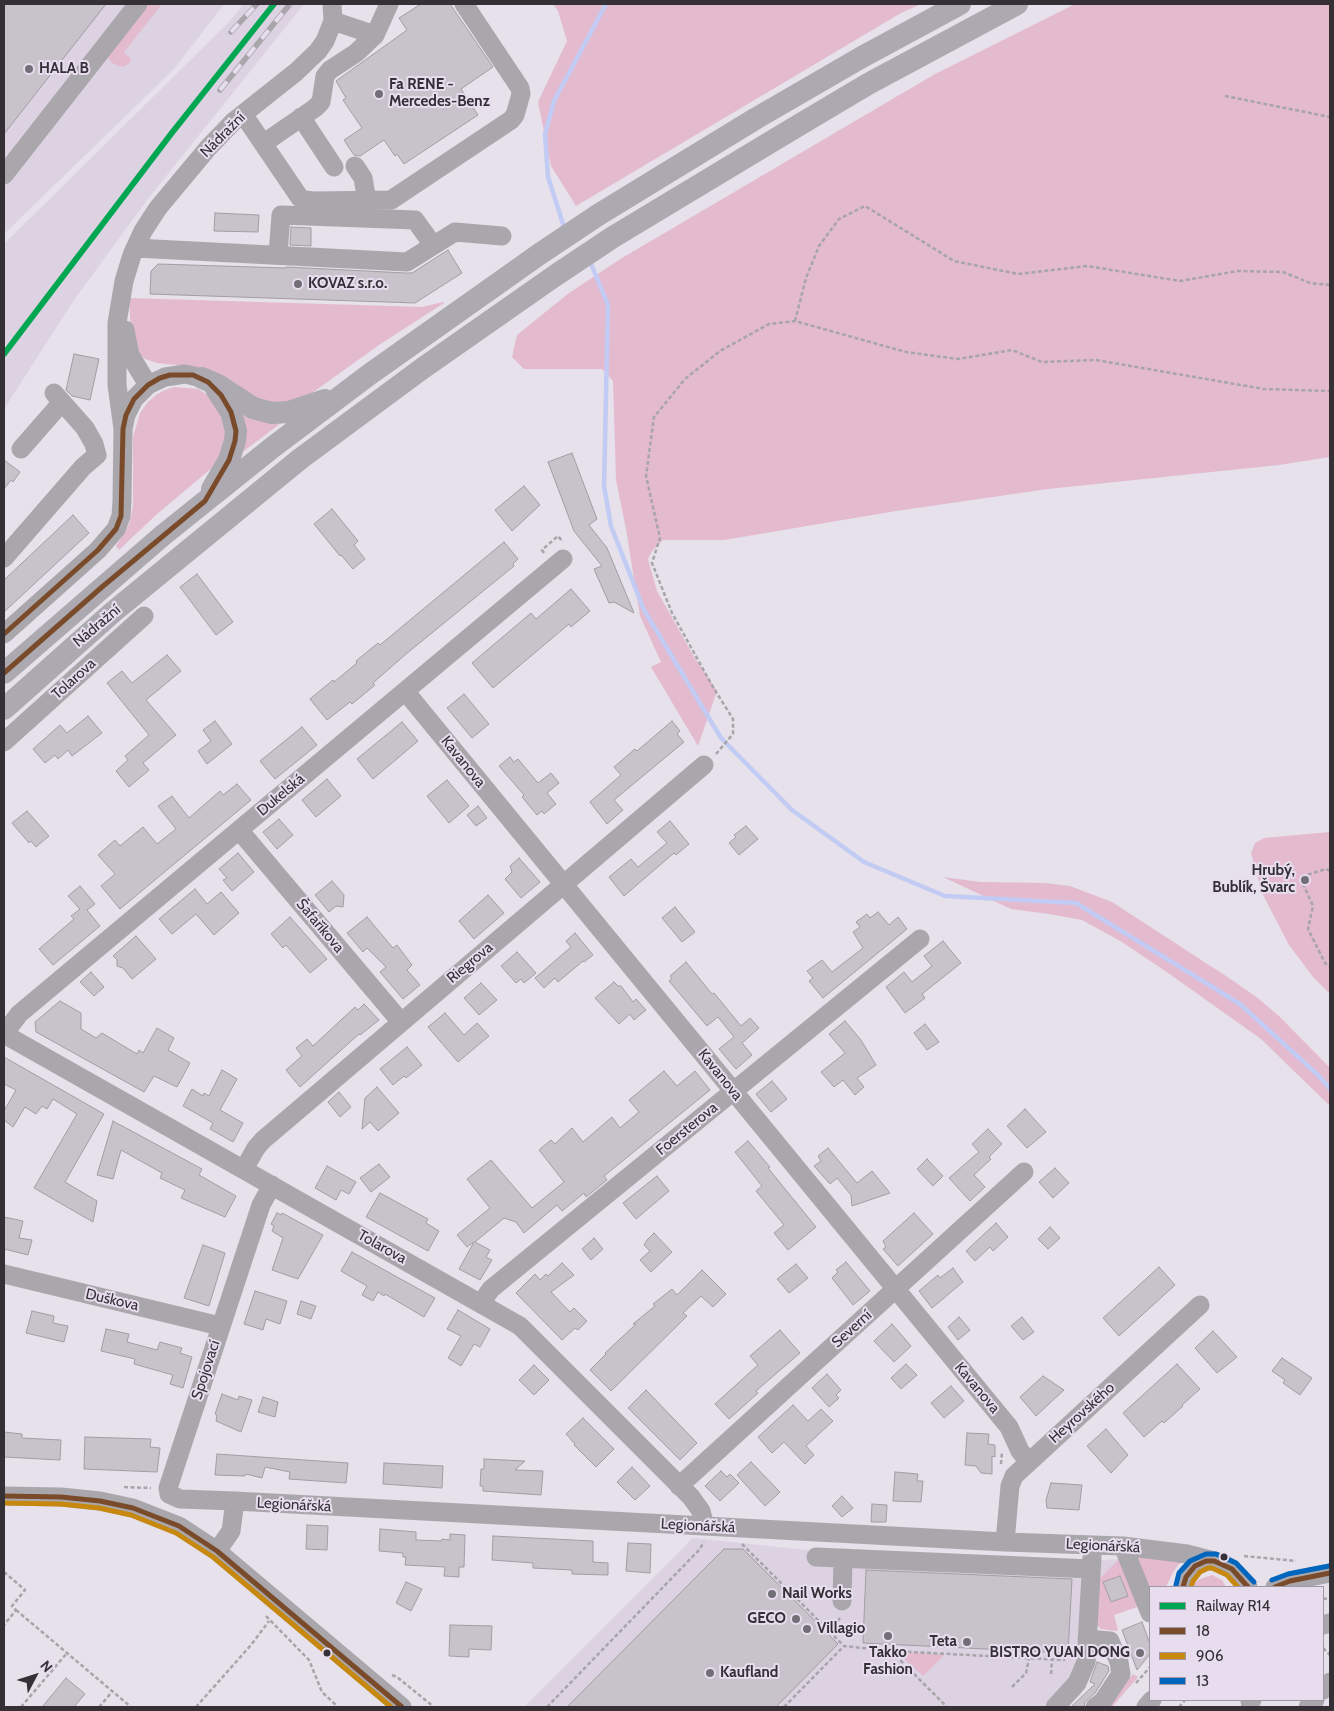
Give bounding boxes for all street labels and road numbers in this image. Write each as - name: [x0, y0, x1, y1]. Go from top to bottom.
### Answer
- street label: Nádražní: [197, 109, 249, 161]
- street label: Nádražní: [70, 601, 124, 651]
- street label: Tolarova: [48, 655, 100, 703]
- street label: Kavanova: [437, 733, 489, 791]
- street label: Dukelská: [254, 770, 308, 820]
- street label: Šafaříkova: [292, 895, 348, 957]
- street label: Riegrova: [443, 939, 497, 987]
- street label: Kavanova: [694, 1046, 746, 1104]
- street label: Foersterova: [653, 1099, 721, 1159]
- street label: Tolarova: [354, 1226, 410, 1268]
- street label: Duškova: [84, 1285, 140, 1315]
- street label: Severní: [828, 1306, 876, 1352]
- street label: Spojovací: [188, 1338, 224, 1402]
- street label: Kavanova: [951, 1359, 1003, 1417]
- street label: Heyrovského: [1045, 1379, 1119, 1447]
- street label: Legionářská: [256, 1494, 332, 1516]
- street label: Legionářská: [660, 1515, 736, 1537]
- street label: Legionářská: [1065, 1535, 1141, 1557]

